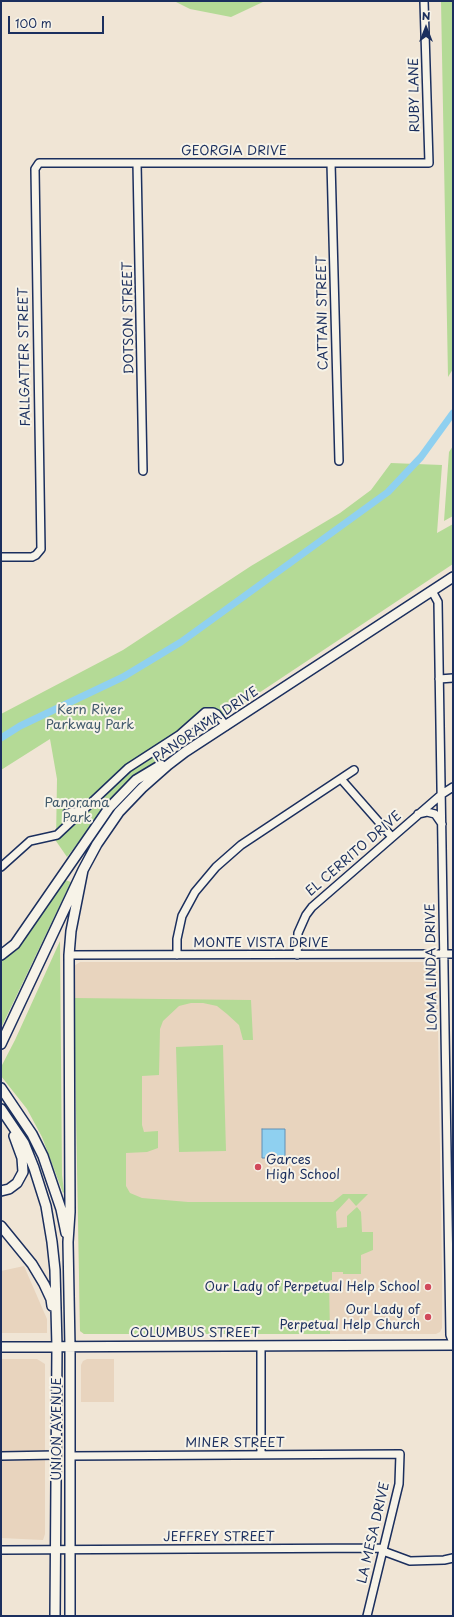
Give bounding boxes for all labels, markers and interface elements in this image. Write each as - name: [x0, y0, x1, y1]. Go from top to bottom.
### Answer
- text: N: [422, 7, 430, 24]
- scale bar: [10, 8, 106, 34]
- north arrow: [406, 8, 446, 48]
- text: 100 m: [15, 14, 52, 32]
- street label: RUBY LANE: [407, 58, 423, 132]
- street label: GEORGIA DRIVE: [181, 143, 287, 159]
- street label: CATTANI STREET: [314, 256, 332, 370]
- street label: DOTSON STREET: [120, 262, 138, 374]
- street label: FALLGATTER STREET: [16, 287, 34, 427]
- street label: PANORAMA DRIVE: [150, 684, 262, 766]
- park label: Kern River Parkway Park: [46, 702, 134, 733]
- park label: Panorama Park: [44, 795, 110, 826]
- street label: EL CERRITO DRIVE: [303, 808, 405, 900]
- street label: LOMA LINDA DRIVE: [423, 903, 441, 1031]
- street label: MONTE VISTA DRIVE: [193, 935, 329, 951]
- place label: Garces High School: [266, 1152, 340, 1183]
- marker: Garces High School: [253, 1162, 263, 1172]
- place label: Our Lady of Perpetual Help School: [205, 1279, 420, 1295]
- marker: Our Lady of Perpetual Help School: [423, 1282, 433, 1292]
- place label: Our Lady of Perpetual Help Church: [280, 1302, 420, 1333]
- marker: Our Lady of Perpetual Help Church: [423, 1312, 433, 1322]
- street label: COLUMBUS STREET: [130, 1325, 260, 1341]
- street label: UNION AVENUE: [49, 1377, 65, 1481]
- street label: MINER STREET: [185, 1435, 285, 1451]
- street label: LA MESA DRIVE: [355, 1481, 393, 1585]
- street label: JEFFREY STREET: [163, 1529, 275, 1545]

